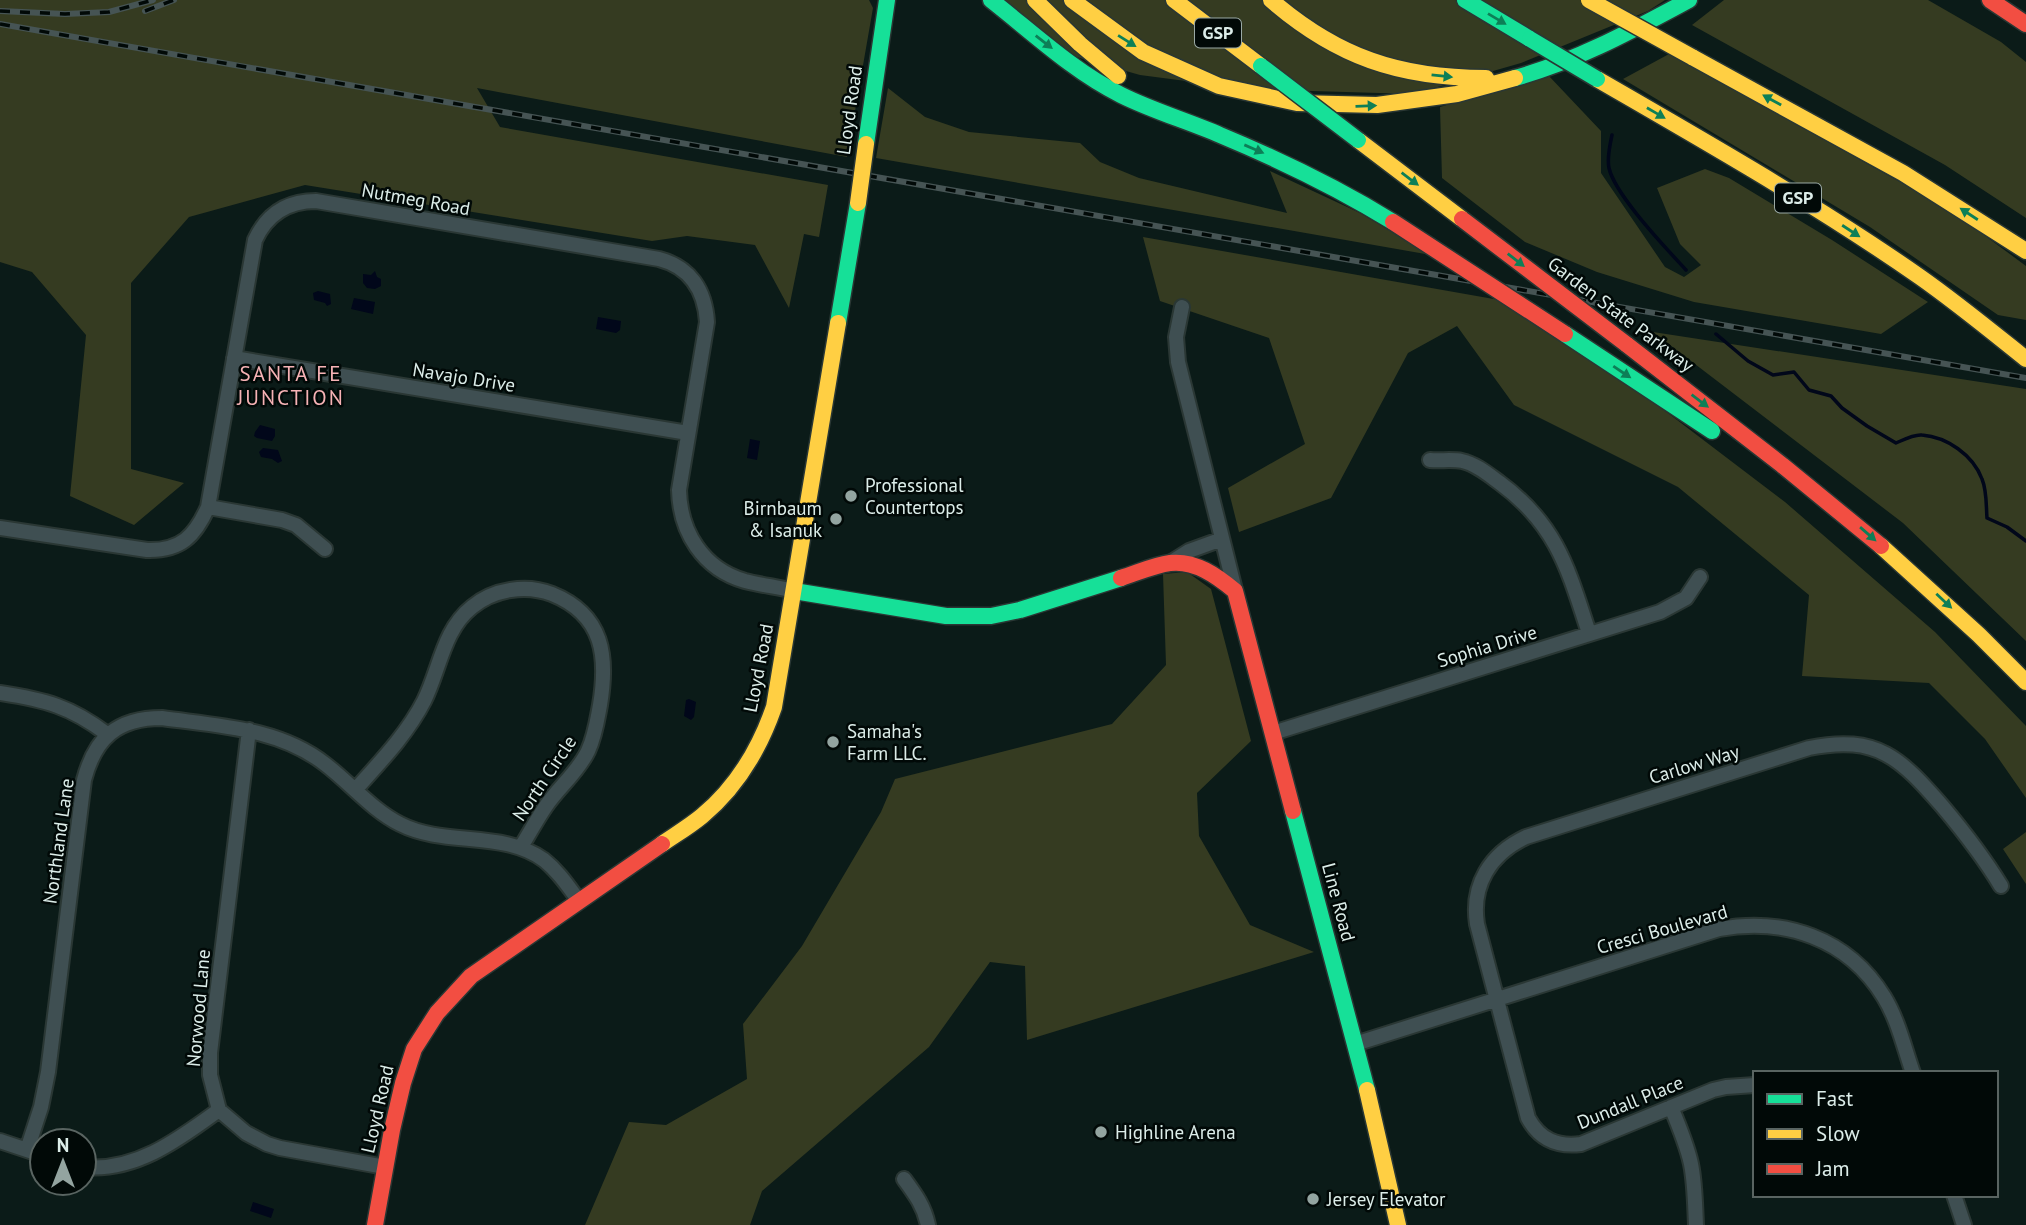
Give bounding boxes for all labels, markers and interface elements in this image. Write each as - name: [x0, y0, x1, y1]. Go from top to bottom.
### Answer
- one-way arrow: [1488, 13, 1507, 26]
- road number: GSP: [1195, 18, 1241, 48]
- one-way arrow: [1117, 34, 1136, 47]
- one-way arrow: [1035, 35, 1053, 50]
- street label: Lloyd Road: [831, 64, 867, 156]
- one-way arrow: [1431, 71, 1453, 82]
- one-way arrow: [1762, 94, 1782, 106]
- one-way arrow: [1355, 100, 1377, 111]
- one-way arrow: [1647, 107, 1666, 119]
- one-way arrow: [1243, 144, 1264, 155]
- one-way arrow: [1401, 172, 1419, 187]
- street label: Nutmeg Road: [360, 178, 472, 220]
- road number: GSP: [1775, 183, 1821, 212]
- one-way arrow: [1959, 207, 1979, 220]
- one-way arrow: [1842, 224, 1860, 238]
- street label: Garden State Parkway: [1543, 251, 1699, 377]
- one-way arrow: [1507, 253, 1525, 268]
- street label: Navajo Drive: [411, 357, 517, 397]
- district label: SANTA FE JUNCTION: [236, 360, 345, 411]
- one-way arrow: [1612, 365, 1632, 378]
- one-way arrow: [1690, 393, 1708, 408]
- place label: Professional Countertops: [865, 473, 964, 519]
- marker: Professional Countertops: [843, 488, 859, 504]
- place label: Birnbaum & Isanuk: [744, 496, 822, 542]
- marker: Birnbaum & Isanuk: [828, 511, 844, 527]
- one-way arrow: [1859, 526, 1876, 541]
- one-way arrow: [1935, 593, 1952, 609]
- street label: Sophia Drive: [1434, 619, 1540, 673]
- street label: Lloyd Road: [738, 622, 778, 714]
- place label: Samaha's Farm LLC.: [847, 719, 927, 765]
- street label: North Circle: [507, 731, 581, 825]
- marker: Samaha's Farm LLC.: [825, 734, 841, 750]
- street label: Carlow Way: [1646, 739, 1742, 789]
- street label: Northland Lane: [37, 777, 79, 905]
- street label: Line Road: [1317, 860, 1361, 944]
- street label: Cresci Boulevard: [1594, 899, 1730, 959]
- street label: Norwood Lane: [181, 948, 215, 1068]
- street label: Lloyd Road: [355, 1063, 399, 1155]
- street label: Dundall Place: [1573, 1070, 1687, 1134]
- legend: [1753, 1071, 1998, 1197]
- text: Fast: [1816, 1085, 1853, 1112]
- place label: Highline Arena: [1115, 1120, 1236, 1144]
- text: Slow: [1816, 1120, 1860, 1147]
- marker: Highline Arena: [1093, 1124, 1109, 1140]
- north arrow: [28, 1127, 98, 1197]
- text: N: [57, 1133, 69, 1157]
- text: Jam: [1815, 1155, 1850, 1182]
- place label: Jersey Elevator: [1326, 1187, 1446, 1211]
- marker: Jersey Elevator: [1305, 1191, 1321, 1207]

